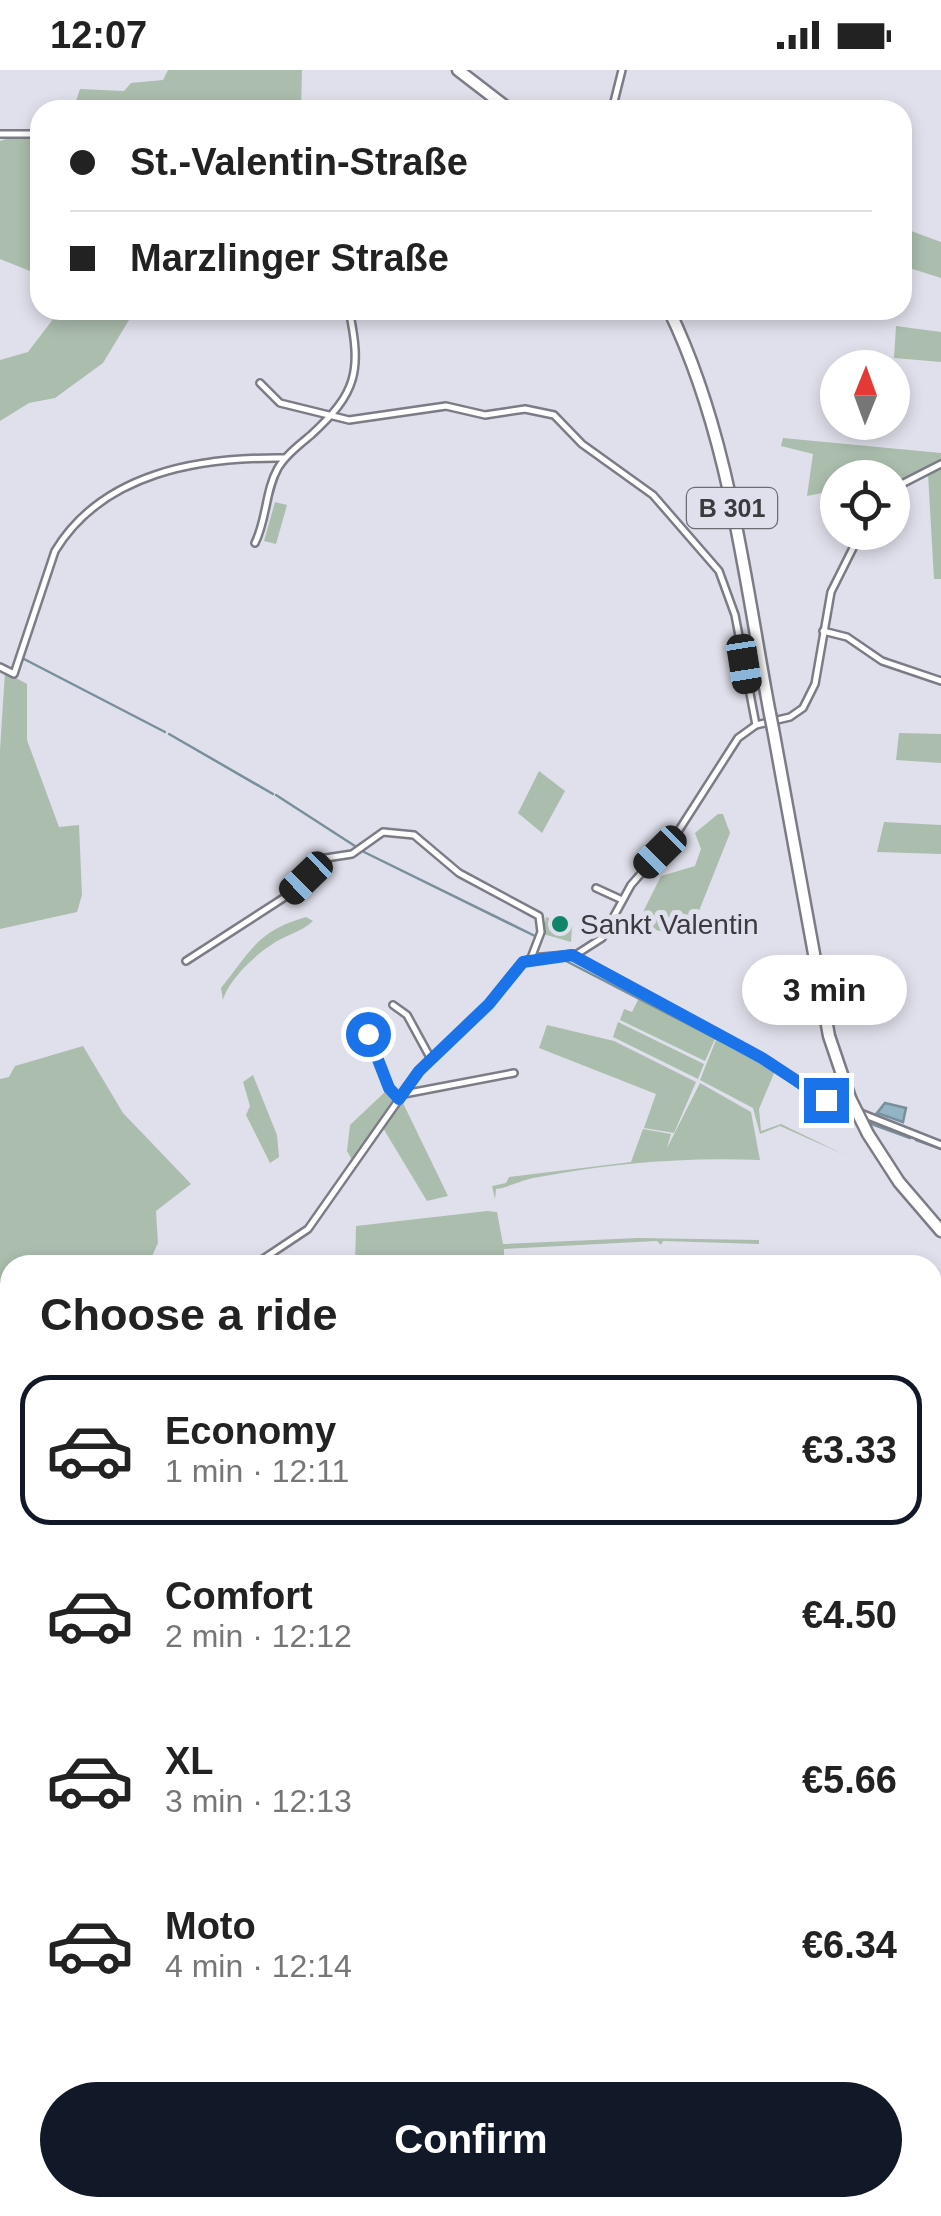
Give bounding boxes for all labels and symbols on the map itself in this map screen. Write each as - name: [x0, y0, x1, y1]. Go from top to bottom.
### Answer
- north arrow: [820, 350, 910, 440]
- road number: B 301: [687, 488, 777, 528]
- car: [724, 632, 764, 696]
- car: [628, 820, 692, 884]
- car: [274, 846, 338, 910]
- place label: Sankt Valentin: [580, 909, 759, 940]
- marker: Sankt Valentin: [549, 913, 571, 935]
- callout: 3 min: [744, 955, 908, 1025]
- route start: [346, 1012, 391, 1057]
- route end: [804, 1078, 849, 1123]

